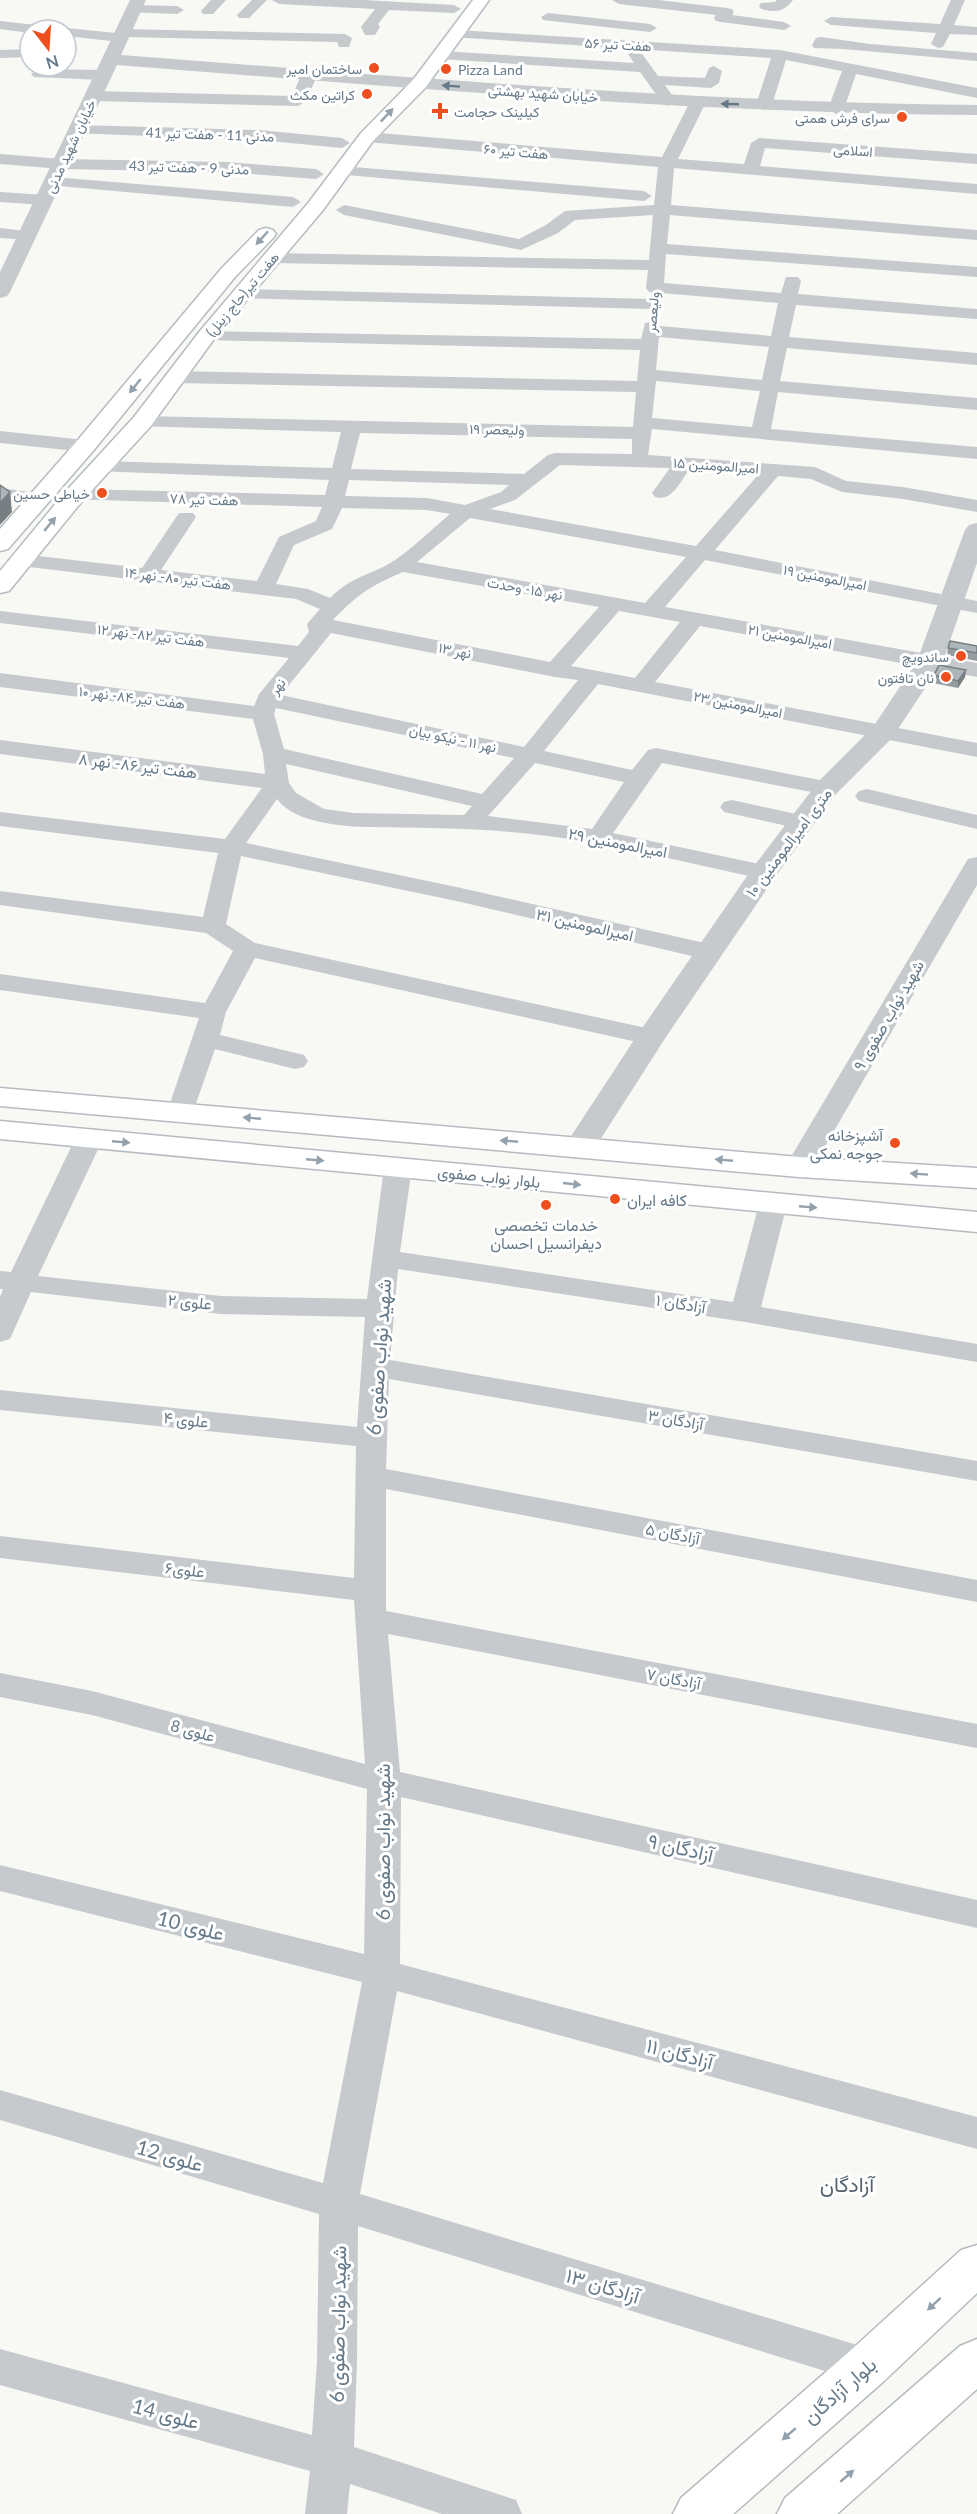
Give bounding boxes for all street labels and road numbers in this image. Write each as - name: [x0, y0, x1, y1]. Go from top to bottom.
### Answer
- street label: هفت تیر ۵۶: [584, 34, 652, 55]
- street label: خیابان شهید بهشتی: [487, 81, 599, 106]
- street label: خیابان شهید مدنی: [41, 97, 100, 196]
- street label: مدنی 11 - هفت تیر 41: [145, 123, 275, 146]
- street label: هفت تیر ۶۰: [483, 140, 549, 163]
- street label: اسلامی: [833, 140, 873, 161]
- street label: مدنی 9 - هفت تیر 43: [128, 156, 249, 179]
- street label: هفت تیر(حاج زینل): [202, 248, 285, 342]
- street label: ولیعصر: [642, 291, 663, 334]
- street label: ولیعصر ۱۹: [469, 420, 525, 439]
- street label: امیرالمومنین ۱۵: [672, 454, 759, 477]
- street label: هفت تیر ۷۸: [169, 489, 239, 510]
- street label: امیرالمومنین ۱۹: [782, 561, 868, 594]
- street label: هفت تیر ۸۰- نهر ۱۴: [124, 563, 232, 594]
- street label: نهر ۱۵- وحدت: [486, 573, 564, 604]
- street label: هفت تیر ۸۲- نهر ۱۲: [96, 620, 206, 651]
- street label: امیرالمومنین ۲۱: [746, 620, 833, 653]
- street label: نهر ۱۳: [437, 638, 473, 662]
- street label: نهر: [265, 674, 290, 699]
- street label: هفت تیر ۸۴- نهر ۱۰: [78, 682, 186, 713]
- street label: امیرالمومنین ۲۳: [692, 687, 784, 722]
- street label: نهر ۱۱ - نیکو بیان: [408, 720, 498, 757]
- street label: هفت تیر ۸۶- نهر ۸: [78, 748, 198, 784]
- street label: ۱۰ متری امیرالمومنین: [741, 784, 837, 901]
- street label: امیرالمومنین ۲۹: [567, 823, 669, 863]
- street label: امیرالمومنین ۳۱: [534, 904, 636, 946]
- street label: شهید نواب صفوی ۹: [849, 957, 929, 1074]
- street label: بلوار نواب صفوی: [436, 1161, 541, 1193]
- street label: شهید نواب صفوی 6: [361, 1278, 397, 1436]
- street label: علوی ۲: [167, 1289, 213, 1315]
- street label: آزادگان ۱: [654, 1290, 709, 1318]
- street label: آزادگان ۳: [646, 1405, 707, 1435]
- street label: علوی ۴: [162, 1407, 209, 1433]
- street label: آزادگان ۵: [644, 1518, 703, 1550]
- street label: علوی۶: [164, 1557, 206, 1583]
- street label: آزادگان ۷: [645, 1663, 704, 1695]
- street label: علوی 8: [168, 1715, 217, 1747]
- street label: شهید نواب صفوی 6: [370, 1763, 396, 1921]
- street label: آزادگان ۹: [645, 1828, 717, 1868]
- street label: علوی 10: [155, 1905, 227, 1947]
- street label: آزادگان ۱۱: [643, 2033, 717, 2076]
- street label: علوی 12: [133, 2134, 206, 2178]
- street label: شهید نواب صفوی 6: [324, 2245, 352, 2403]
- street label: آزادگان ۱۳: [563, 2262, 644, 2310]
- street label: بلوار آزادگان: [797, 2352, 882, 2430]
- street label: علوی 14: [129, 2393, 202, 2435]

